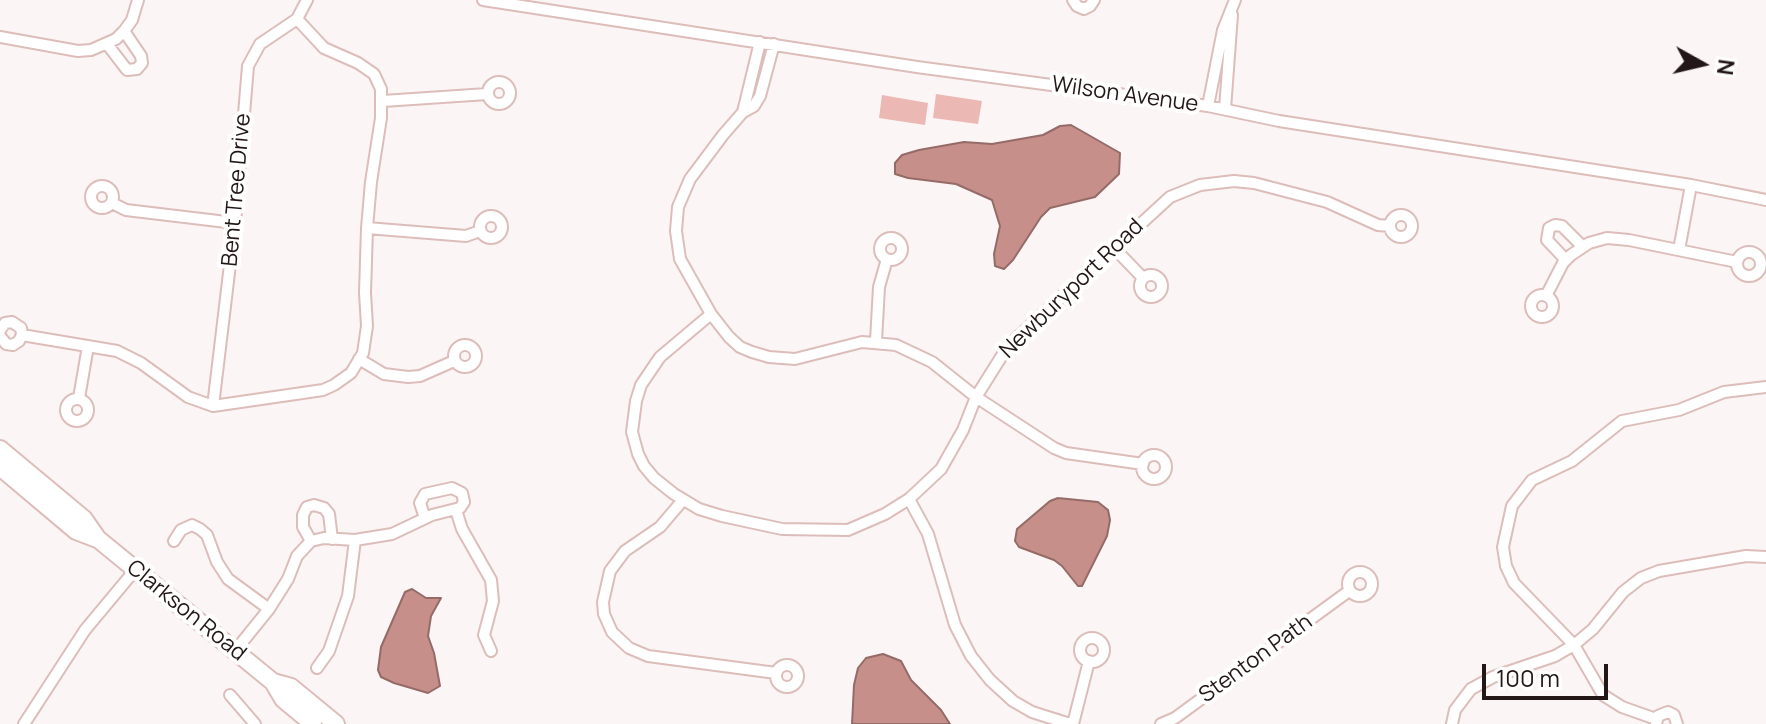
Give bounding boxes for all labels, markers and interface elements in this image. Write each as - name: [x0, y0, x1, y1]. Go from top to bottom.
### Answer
- north arrow: [1662, 24, 1742, 104]
- text: N: [1710, 57, 1742, 77]
- street label: Wilson Avenue: [1050, 72, 1200, 118]
- street label: Bent Tree Drive: [217, 112, 257, 268]
- street label: Newburyport Road: [995, 214, 1149, 364]
- street label: Clarkson Road: [121, 555, 251, 667]
- street label: Stenton Path: [1194, 609, 1318, 709]
- scale bar: [1486, 648, 1612, 698]
- text: 100 m: [1496, 661, 1560, 694]

